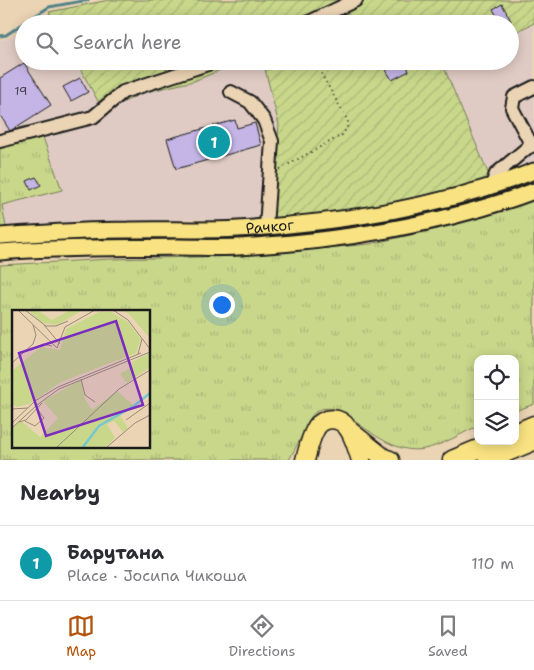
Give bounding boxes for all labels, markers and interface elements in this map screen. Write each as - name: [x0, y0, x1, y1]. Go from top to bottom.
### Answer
- search box: [15, 15, 519, 70]
- icon: search: [33, 29, 61, 57]
- text: Search here: [73, 30, 182, 55]
- house number: 19: [15, 83, 27, 99]
- pin: 1: [198, 123, 230, 161]
- street label: Рачког: [245, 215, 295, 239]
- your location: [209, 292, 235, 318]
- inset map: [12, 310, 150, 448]
- map controls: [474, 355, 519, 445]
- button: locate: [474, 355, 519, 400]
- button: layers: [474, 400, 519, 445]
- text: Nearby: [20, 479, 100, 507]
- text: Барутана: [67, 540, 164, 565]
- text: 1: [32, 553, 40, 574]
- text: 110 m: [471, 553, 514, 574]
- text: Place · Јосипа Чикоша: [67, 565, 247, 586]
- tab: Map: [66, 612, 96, 660]
- tab: Directions: [229, 612, 296, 660]
- tab: Saved: [428, 612, 468, 660]

